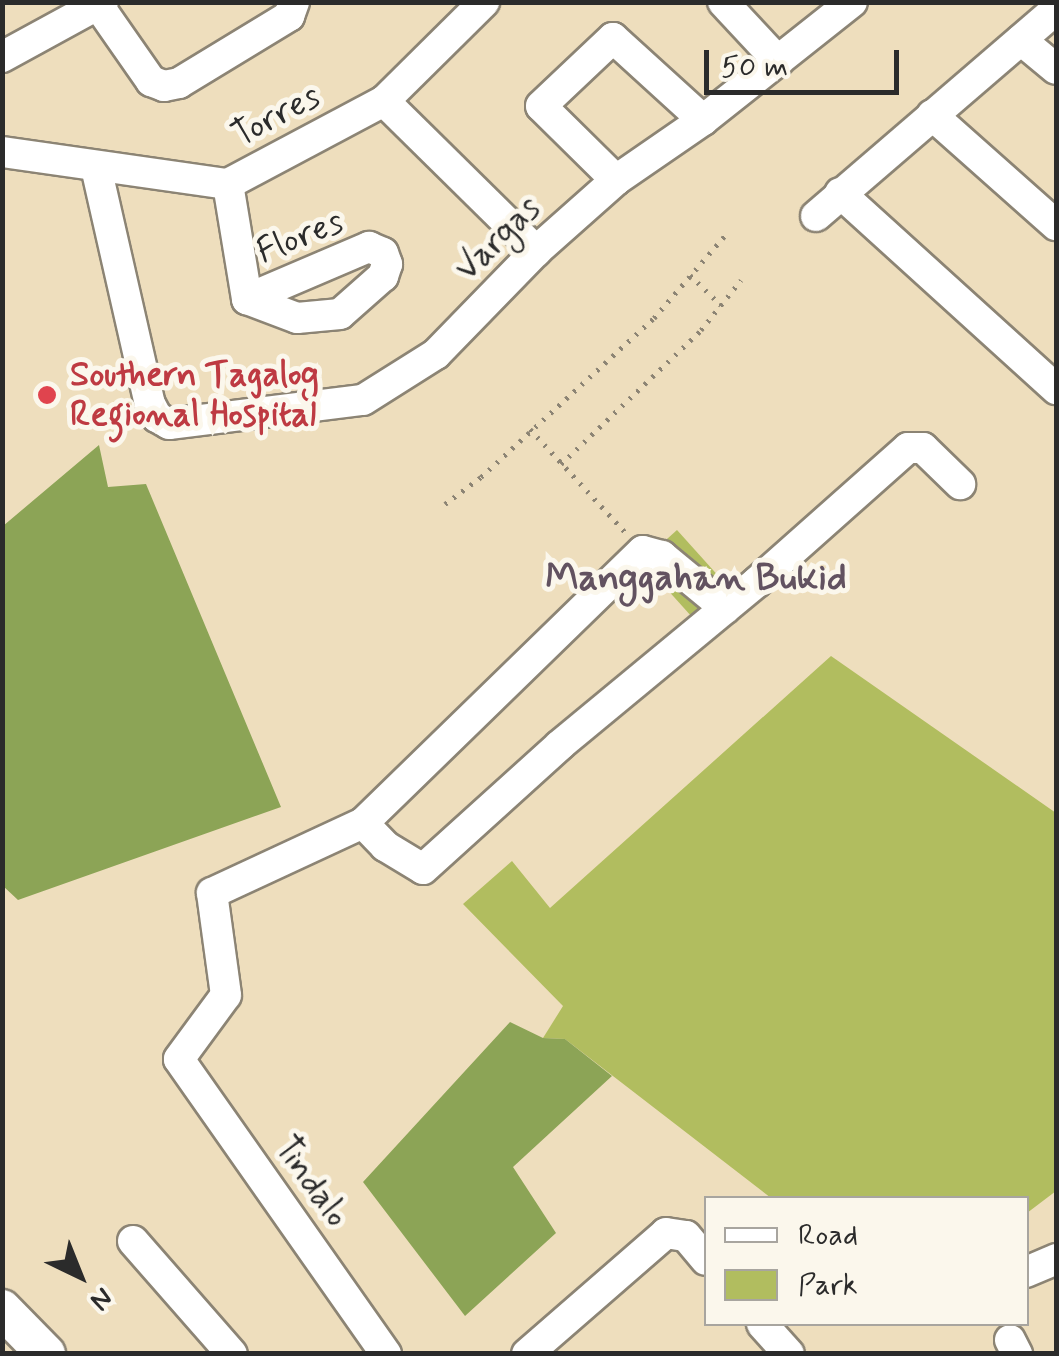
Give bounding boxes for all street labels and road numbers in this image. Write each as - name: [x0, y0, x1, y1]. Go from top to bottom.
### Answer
- street label: Torres: [225, 75, 327, 157]
- street label: Vargas: [446, 188, 550, 290]
- street label: Flores: [251, 201, 349, 273]
- street label: Tindalo: [265, 1128, 357, 1236]

